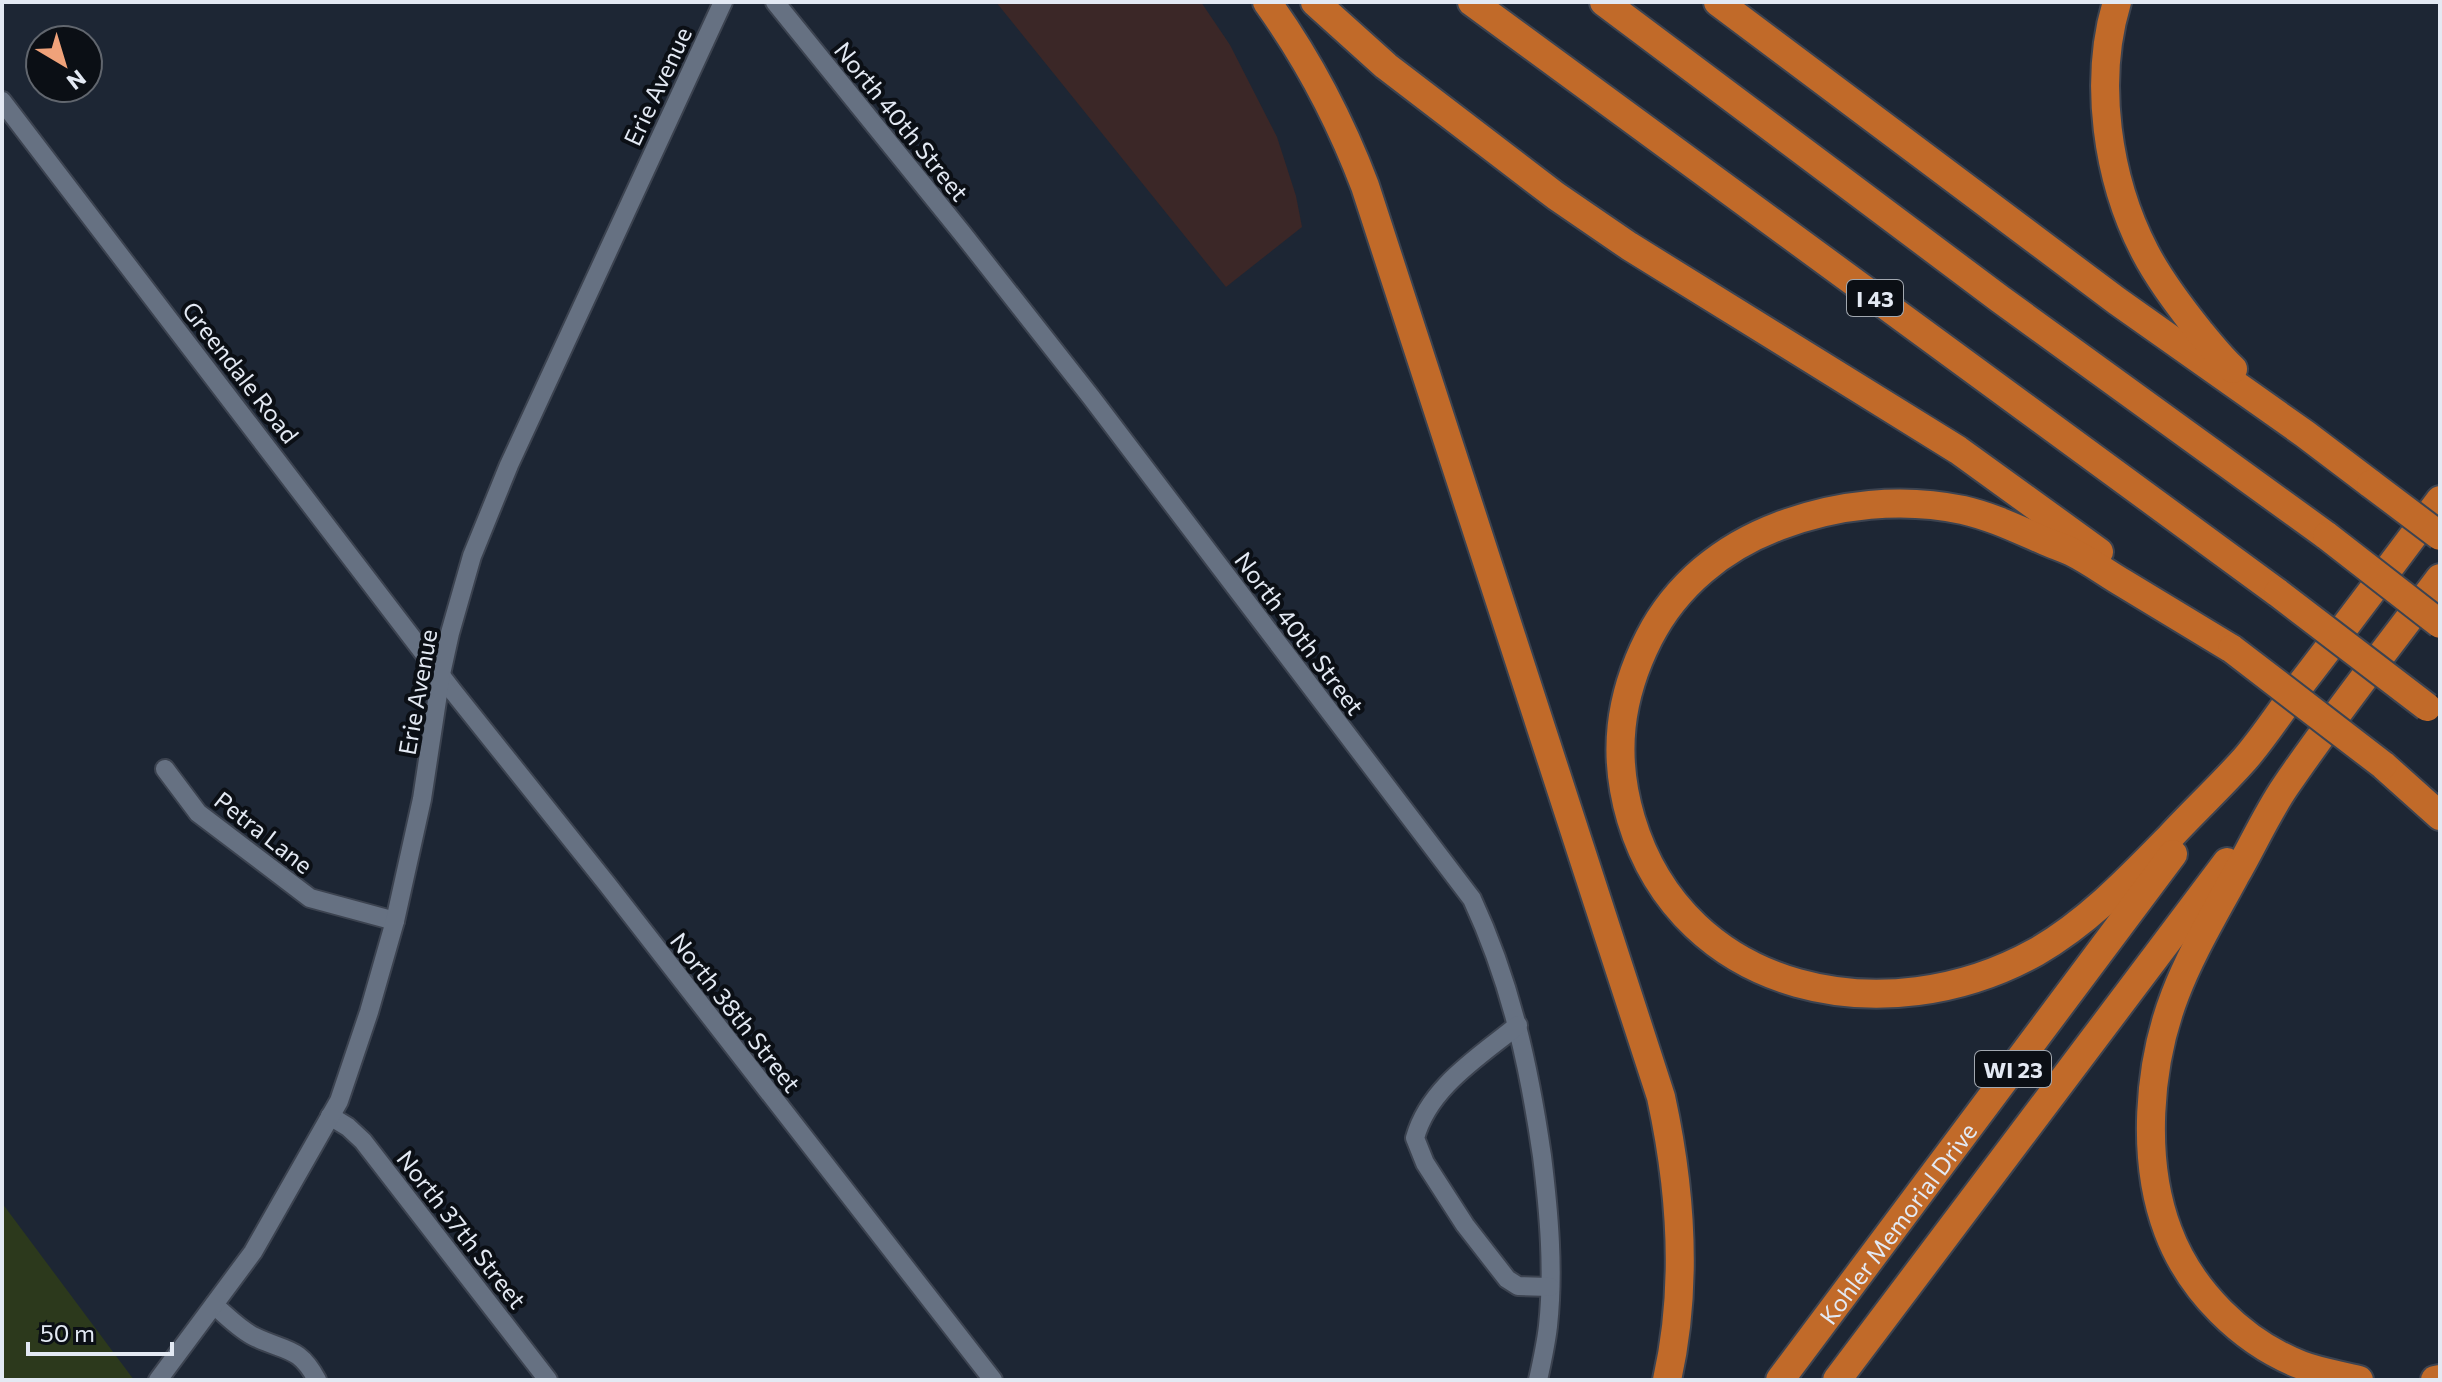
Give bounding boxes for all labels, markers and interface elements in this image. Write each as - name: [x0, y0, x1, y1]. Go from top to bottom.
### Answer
- street label: Erie Avenue: [617, 22, 697, 150]
- north arrow: [24, 24, 104, 104]
- street label: North 40th Street: [829, 36, 975, 207]
- text: N: [62, 64, 91, 96]
- road number: I 43: [1847, 280, 1903, 316]
- street label: Greendale Road: [177, 295, 305, 449]
- street label: North 40th Street: [1229, 546, 1371, 720]
- street label: Erie Avenue: [392, 627, 442, 757]
- street label: Petra Lane: [209, 785, 319, 879]
- street label: North 38th Street: [665, 926, 807, 1098]
- road number: WI 23: [1975, 1051, 2051, 1087]
- street label: Kohler Memorial Drive: [1813, 1116, 1982, 1330]
- street label: North 37th Street: [391, 1144, 533, 1314]
- scale bar: [28, 1306, 172, 1356]
- text: 50 m: [40, 1318, 95, 1347]

